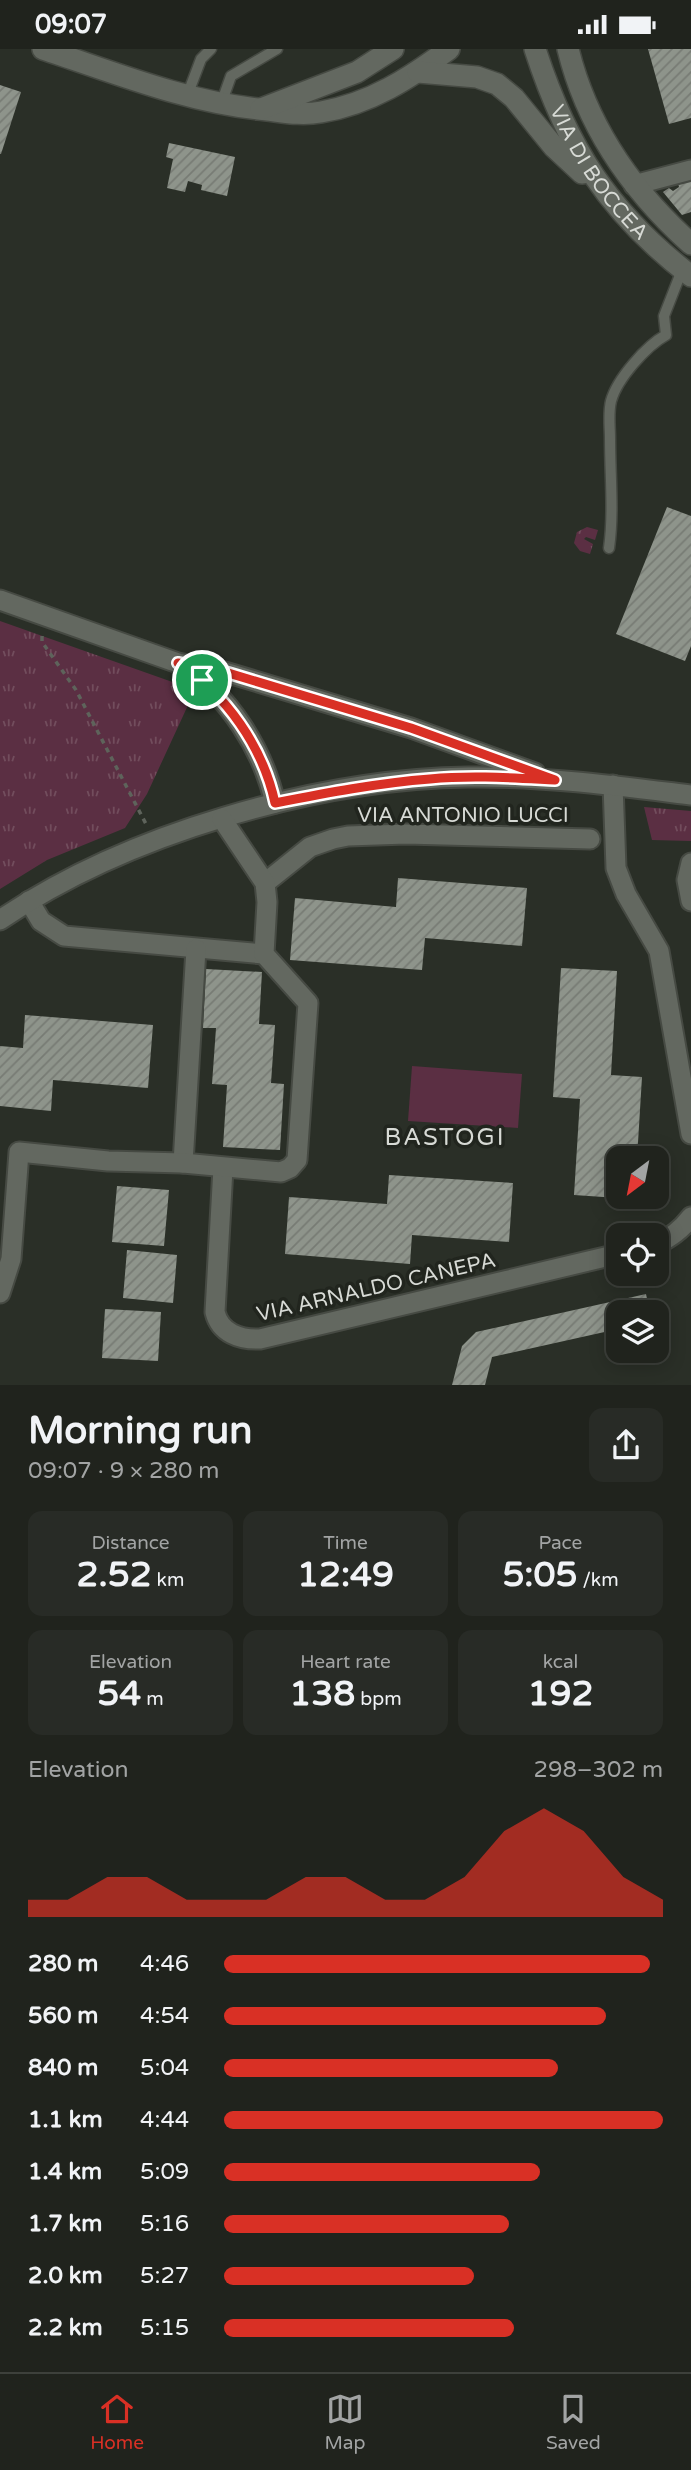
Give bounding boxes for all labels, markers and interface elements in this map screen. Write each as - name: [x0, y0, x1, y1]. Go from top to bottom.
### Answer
- text: 09:07: [35, 9, 107, 40]
- street label: VIA DI BOCCEA: [544, 101, 653, 245]
- pin: [172, 650, 232, 710]
- icon: arrive: [183, 661, 221, 699]
- street label: VIA ANTONIO LUCCI: [357, 803, 569, 828]
- district label: BASTOGI: [385, 1123, 505, 1152]
- north arrow: [606, 1146, 668, 1209]
- map controls: [606, 1146, 669, 1363]
- button: locate: [606, 1223, 669, 1286]
- street label: VIA ARNALDO CANEPA: [254, 1248, 498, 1327]
- button: layers: [606, 1300, 669, 1363]
- text: Morning run: [28, 1408, 252, 1454]
- button: share: [589, 1408, 663, 1482]
- text: 09:07 · 9 × 280 m: [28, 1457, 219, 1485]
- text: Distance: [91, 1532, 170, 1554]
- text: Time: [323, 1532, 368, 1554]
- text: Pace: [539, 1532, 582, 1554]
- text: 2.52: [77, 1554, 152, 1596]
- text: 12:49: [297, 1554, 394, 1596]
- text: 5:05: [502, 1554, 577, 1596]
- text: km: [152, 1569, 184, 1591]
- text: /km: [577, 1569, 619, 1591]
- text: Elevation: [89, 1651, 172, 1673]
- text: Heart rate: [300, 1651, 391, 1673]
- text: kcal: [543, 1651, 578, 1673]
- text: 54: [97, 1673, 141, 1715]
- text: 138: [289, 1673, 355, 1715]
- text: 192: [528, 1673, 593, 1715]
- text: m: [141, 1688, 164, 1710]
- text: bpm: [355, 1688, 402, 1710]
- text: Elevation: [28, 1756, 129, 1784]
- text: 298–302 m: [534, 1756, 663, 1784]
- text: 280 m: [28, 1950, 98, 1978]
- text: 4:46: [140, 1950, 189, 1978]
- text: 560 m: [28, 2002, 98, 2030]
- text: 4:54: [140, 2002, 189, 2030]
- text: 840 m: [28, 2054, 98, 2082]
- text: 5:04: [140, 2054, 189, 2082]
- text: 1.1 km: [28, 2106, 103, 2134]
- text: 4:44: [140, 2106, 189, 2134]
- text: 1.4 km: [28, 2158, 102, 2186]
- text: 5:09: [140, 2158, 189, 2186]
- text: 1.7 km: [28, 2210, 102, 2238]
- text: 5:16: [140, 2210, 189, 2238]
- text: 2.0 km: [28, 2262, 103, 2290]
- text: 5:27: [140, 2262, 189, 2290]
- text: 2.2 km: [28, 2314, 103, 2342]
- text: 5:15: [140, 2314, 189, 2342]
- tab: Home: [90, 2390, 144, 2454]
- tab: Map: [324, 2390, 365, 2454]
- tab: Saved: [546, 2390, 601, 2454]

